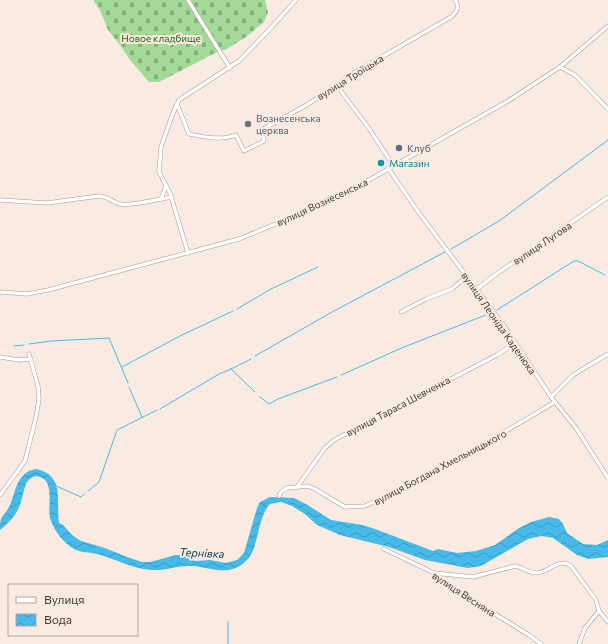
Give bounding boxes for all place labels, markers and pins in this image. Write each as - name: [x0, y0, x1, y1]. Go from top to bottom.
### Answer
- place label: Вознесенська церква: [256, 112, 321, 136]
- marker: Вознесенська церква: [243, 119, 253, 129]
- place label: Клуб: [407, 142, 431, 154]
- marker: Клуб: [394, 143, 404, 153]
- place label: Магазин: [389, 157, 430, 169]
- marker: Магазин: [376, 158, 386, 168]

